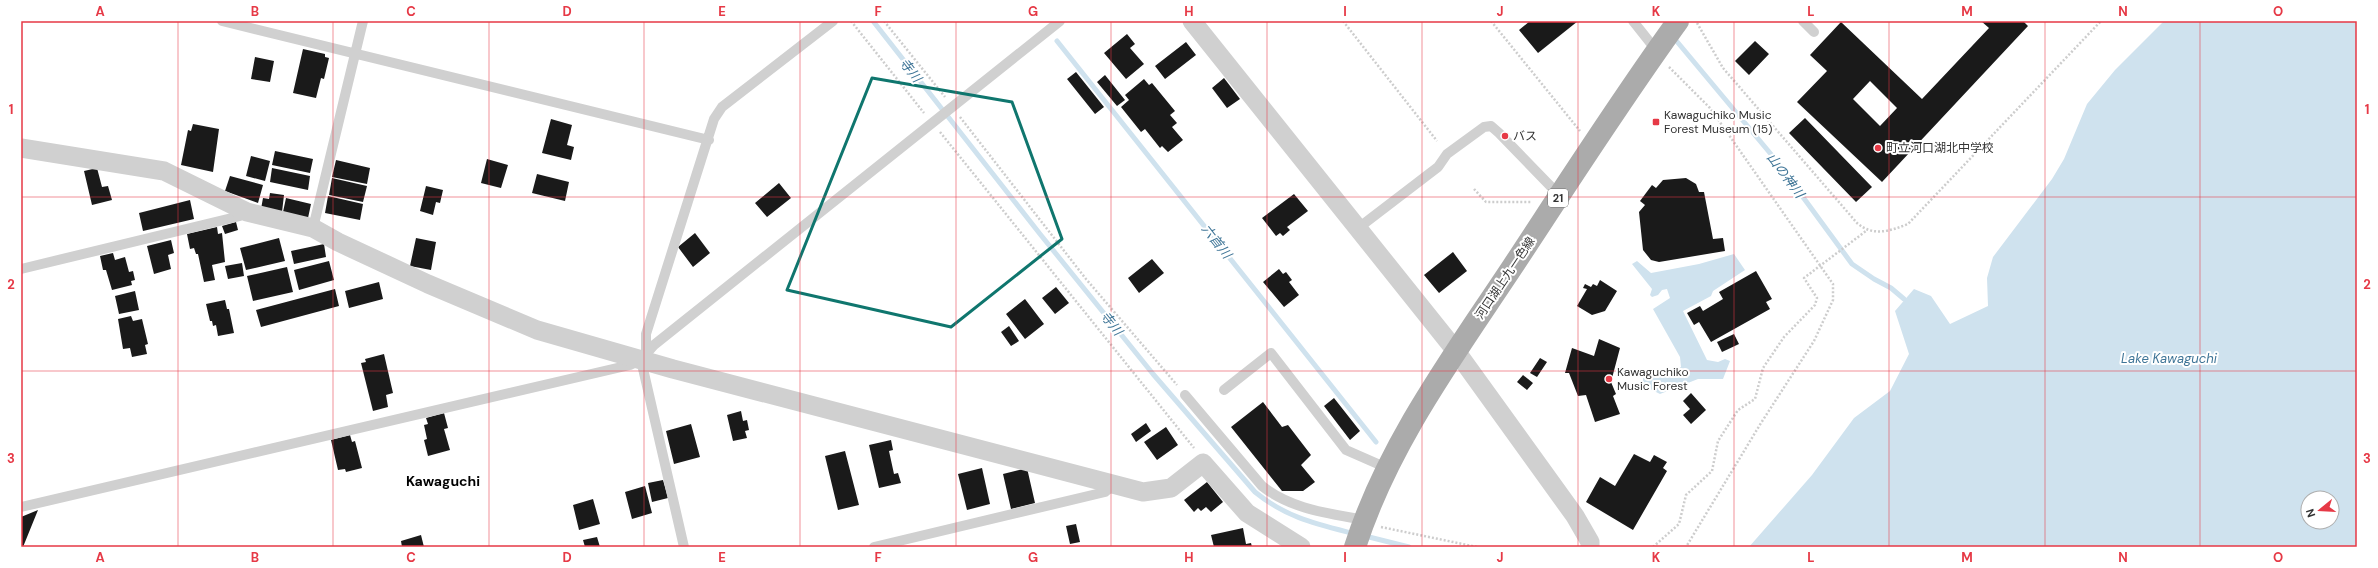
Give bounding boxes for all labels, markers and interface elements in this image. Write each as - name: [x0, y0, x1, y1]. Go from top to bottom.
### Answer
- text: A: [95, 3, 105, 20]
- text: B: [251, 3, 259, 20]
- text: C: [406, 3, 416, 20]
- text: D: [562, 3, 572, 20]
- text: E: [718, 3, 726, 20]
- text: F: [874, 3, 882, 20]
- text: G: [1028, 3, 1038, 20]
- text: H: [1184, 3, 1194, 20]
- text: I: [1343, 3, 1347, 20]
- text: J: [1496, 3, 1504, 20]
- text: K: [1652, 3, 1661, 20]
- text: L: [1807, 3, 1815, 20]
- text: M: [1961, 3, 1973, 20]
- text: N: [2118, 3, 2128, 20]
- text: O: [2273, 3, 2283, 20]
- water label: 寺川: [896, 55, 927, 87]
- text: 1: [9, 101, 13, 118]
- text: 1: [2365, 101, 2369, 118]
- place label: Kawaguchiko Music Forest Museum (15): [1664, 107, 1773, 137]
- marker: Kawaguchiko Music Forest Museum (15): [1651, 117, 1661, 127]
- place label: バス: [1513, 128, 1537, 144]
- marker: バス: [1500, 131, 1510, 141]
- place label: 町立河口湖北中学校: [1886, 140, 1994, 156]
- marker: 町立河口湖北中学校: [1873, 143, 1883, 153]
- water label: 山の神川: [1763, 149, 1809, 203]
- road number: 21: [1548, 189, 1568, 207]
- water label: 六首川: [1198, 221, 1237, 263]
- street label: 河口湖上九一色線: [1472, 234, 1538, 322]
- text: 2: [7, 276, 15, 293]
- text: 2: [2363, 276, 2371, 293]
- water label: 寺川: [1097, 308, 1128, 340]
- water label: Lake Kawaguchi: [2121, 350, 2218, 367]
- place label: Kawaguchiko Music Forest: [1617, 364, 1689, 394]
- marker: Kawaguchiko Music Forest: [1604, 374, 1614, 384]
- text: 3: [7, 450, 15, 467]
- text: 3: [2363, 450, 2371, 467]
- district label: Kawaguchi: [406, 472, 480, 490]
- north arrow: [2300, 490, 2340, 530]
- text: N: [2303, 507, 2318, 519]
- text: A: [95, 549, 105, 566]
- text: B: [251, 549, 259, 566]
- text: C: [406, 549, 416, 566]
- text: D: [562, 549, 572, 566]
- text: E: [718, 549, 726, 566]
- text: F: [874, 549, 882, 566]
- text: G: [1028, 549, 1038, 566]
- text: H: [1184, 549, 1194, 566]
- text: I: [1343, 549, 1347, 566]
- text: J: [1496, 549, 1504, 566]
- text: K: [1652, 549, 1661, 566]
- text: L: [1807, 549, 1815, 566]
- text: M: [1961, 549, 1973, 566]
- text: N: [2118, 549, 2128, 566]
- text: O: [2273, 549, 2283, 566]

